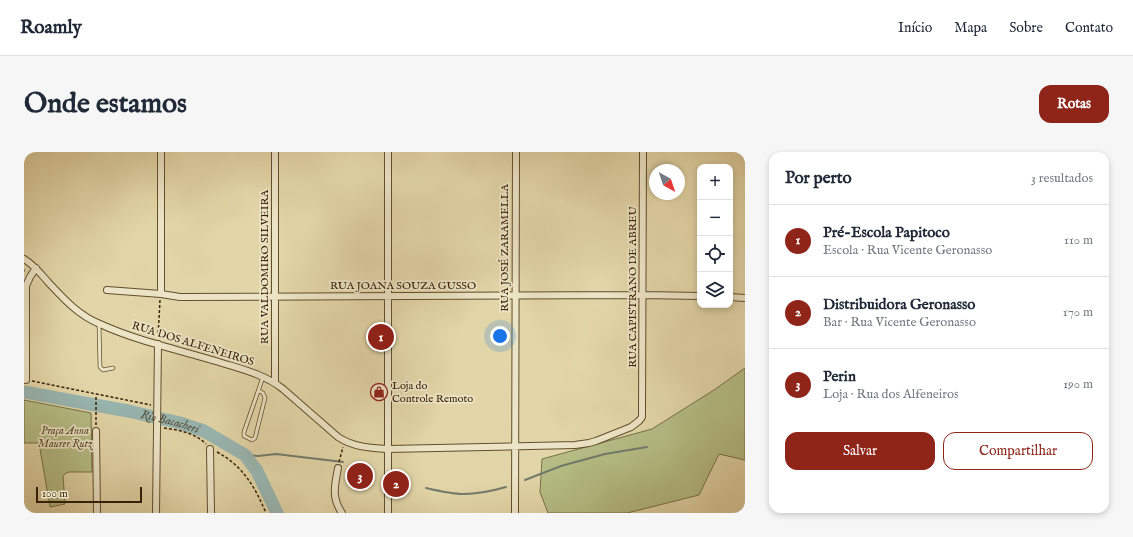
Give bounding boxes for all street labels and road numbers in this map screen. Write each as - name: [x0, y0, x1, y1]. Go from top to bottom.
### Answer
- street label: RUA JOSÉ ZARAMELLA: [498, 184, 512, 312]
- street label: RUA VALDOMIRO SILVEIRA: [258, 189, 272, 344]
- street label: RUA CAPISTRANO DE ABREU: [626, 205, 640, 368]
- street label: RUA JOANA SOUZA GUSSO: [330, 279, 476, 293]
- street label: RUA DOS ALFENEIROS: [130, 319, 256, 369]

